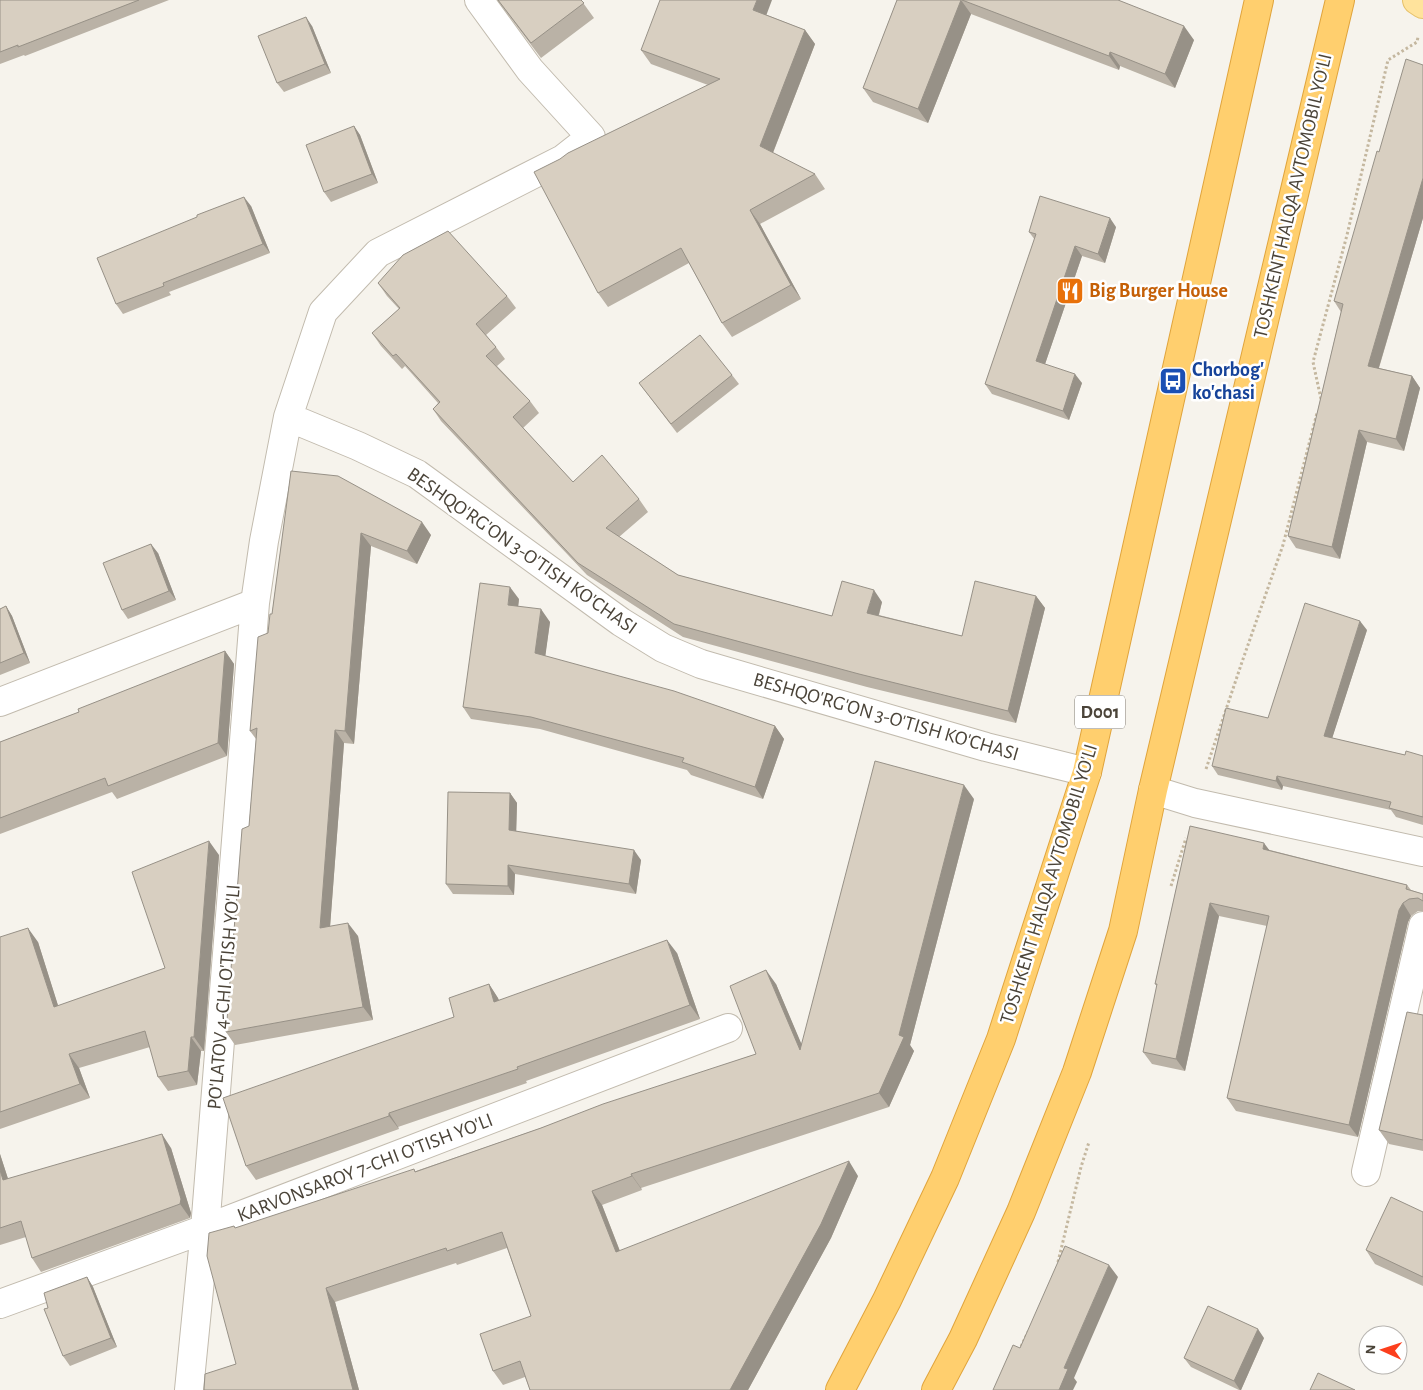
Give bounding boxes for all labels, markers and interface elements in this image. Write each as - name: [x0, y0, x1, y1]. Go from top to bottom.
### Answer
- street label: TOSHKENT HALQA AVTOMOBIL YO'LI: [1250, 52, 1336, 340]
- restaurant icon: Big Burger House: [1055, 276, 1085, 306]
- place label: Big Burger House: [1089, 281, 1228, 301]
- place label: Chorbog' ko'chasi: [1192, 360, 1264, 403]
- bus stop icon: Chorbog' ko'chasi: [1158, 366, 1188, 396]
- street label: BESHQO'RG'ON 3-O'TISH KO'CHASI: [404, 464, 640, 638]
- street label: BESHQO'RG'ON 3-O'TISH KO'CHASI: [751, 669, 1021, 765]
- road number: D001: [1075, 696, 1125, 729]
- street label: TOSHKENT HALQA AVTOMOBIL YO'LI: [997, 742, 1101, 1026]
- street label: PO'LATOV 4-CHI O'TISH YO'LI: [204, 884, 244, 1110]
- street label: KARVONSAROY 7-CHI O'TISH YO'LI: [234, 1110, 496, 1226]
- north arrow: [1358, 1325, 1408, 1375]
- text: N: [1364, 1344, 1378, 1355]

